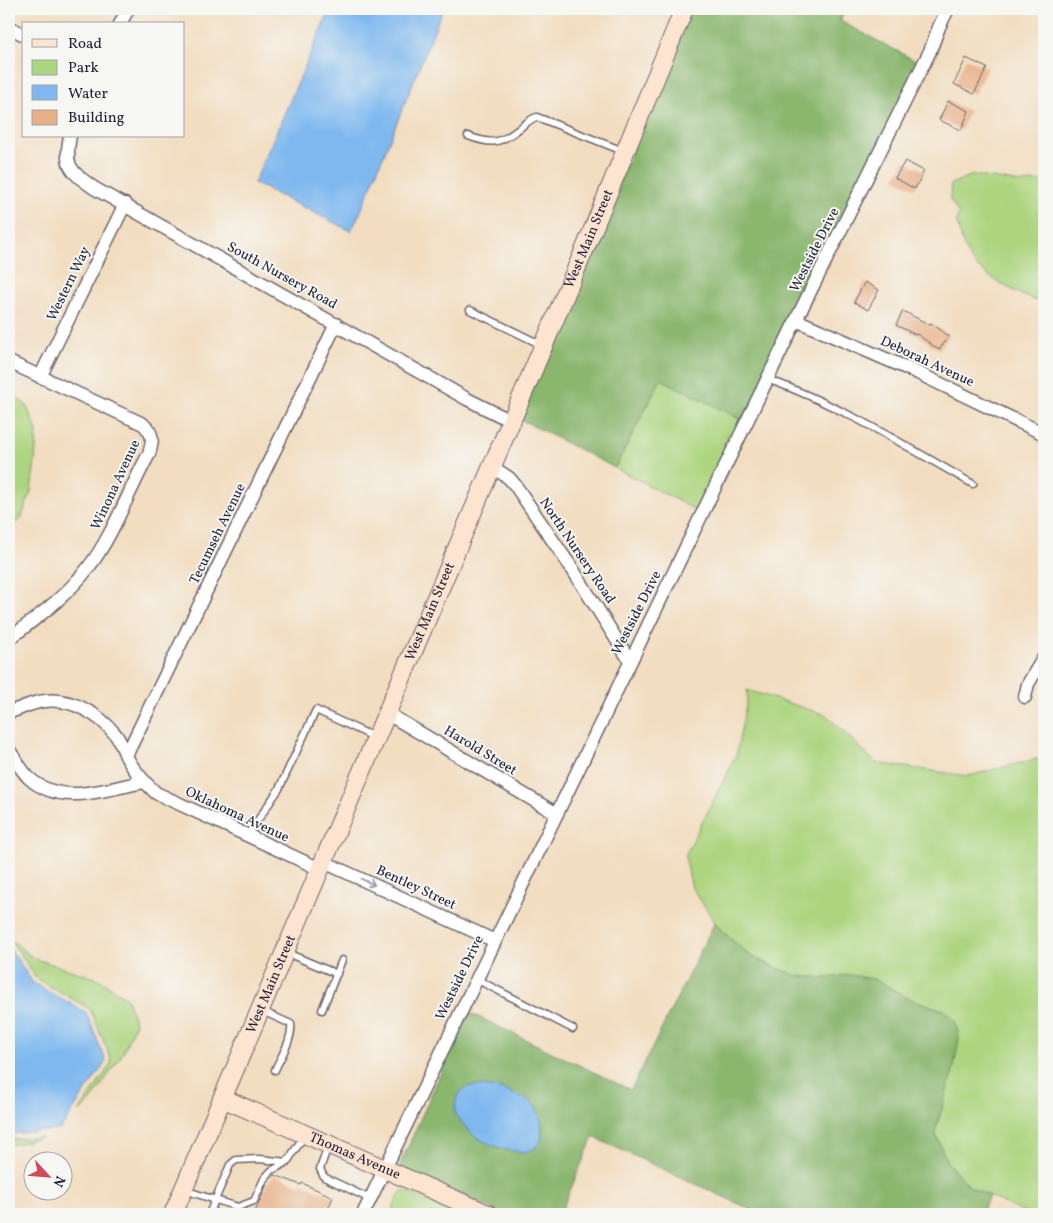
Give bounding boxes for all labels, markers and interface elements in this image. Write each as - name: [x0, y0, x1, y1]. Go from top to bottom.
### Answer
- legend: [22, 22, 185, 138]
- text: Road: [68, 34, 102, 55]
- text: Park: [68, 58, 99, 79]
- text: Water: [68, 84, 108, 105]
- text: Building: [68, 108, 125, 129]
- street label: West Main Street: [560, 187, 618, 291]
- street label: Westside Drive: [786, 204, 845, 295]
- street label: South Nursery Road: [223, 238, 341, 314]
- street label: Western Way: [43, 243, 95, 324]
- street label: Deborah Avenue: [877, 332, 977, 392]
- street label: Winona Avenue: [87, 436, 145, 533]
- street label: Tecumseh Avenue: [185, 480, 251, 588]
- street label: North Nursery Road: [534, 494, 620, 608]
- street label: West Main Street: [401, 559, 460, 664]
- street label: Westside Drive: [608, 567, 667, 658]
- street label: Harold Street: [440, 722, 520, 780]
- street label: Oklahoma Avenue: [182, 783, 292, 848]
- street label: Bentley Street: [373, 861, 459, 915]
- one-way arrow: [360, 878, 375, 888]
- street label: West Main Street: [242, 932, 301, 1036]
- street label: Westside Drive: [431, 932, 489, 1024]
- street label: Thomas Avenue: [306, 1128, 404, 1184]
- north arrow: [22, 1150, 72, 1200]
- text: N: [48, 1172, 69, 1190]

